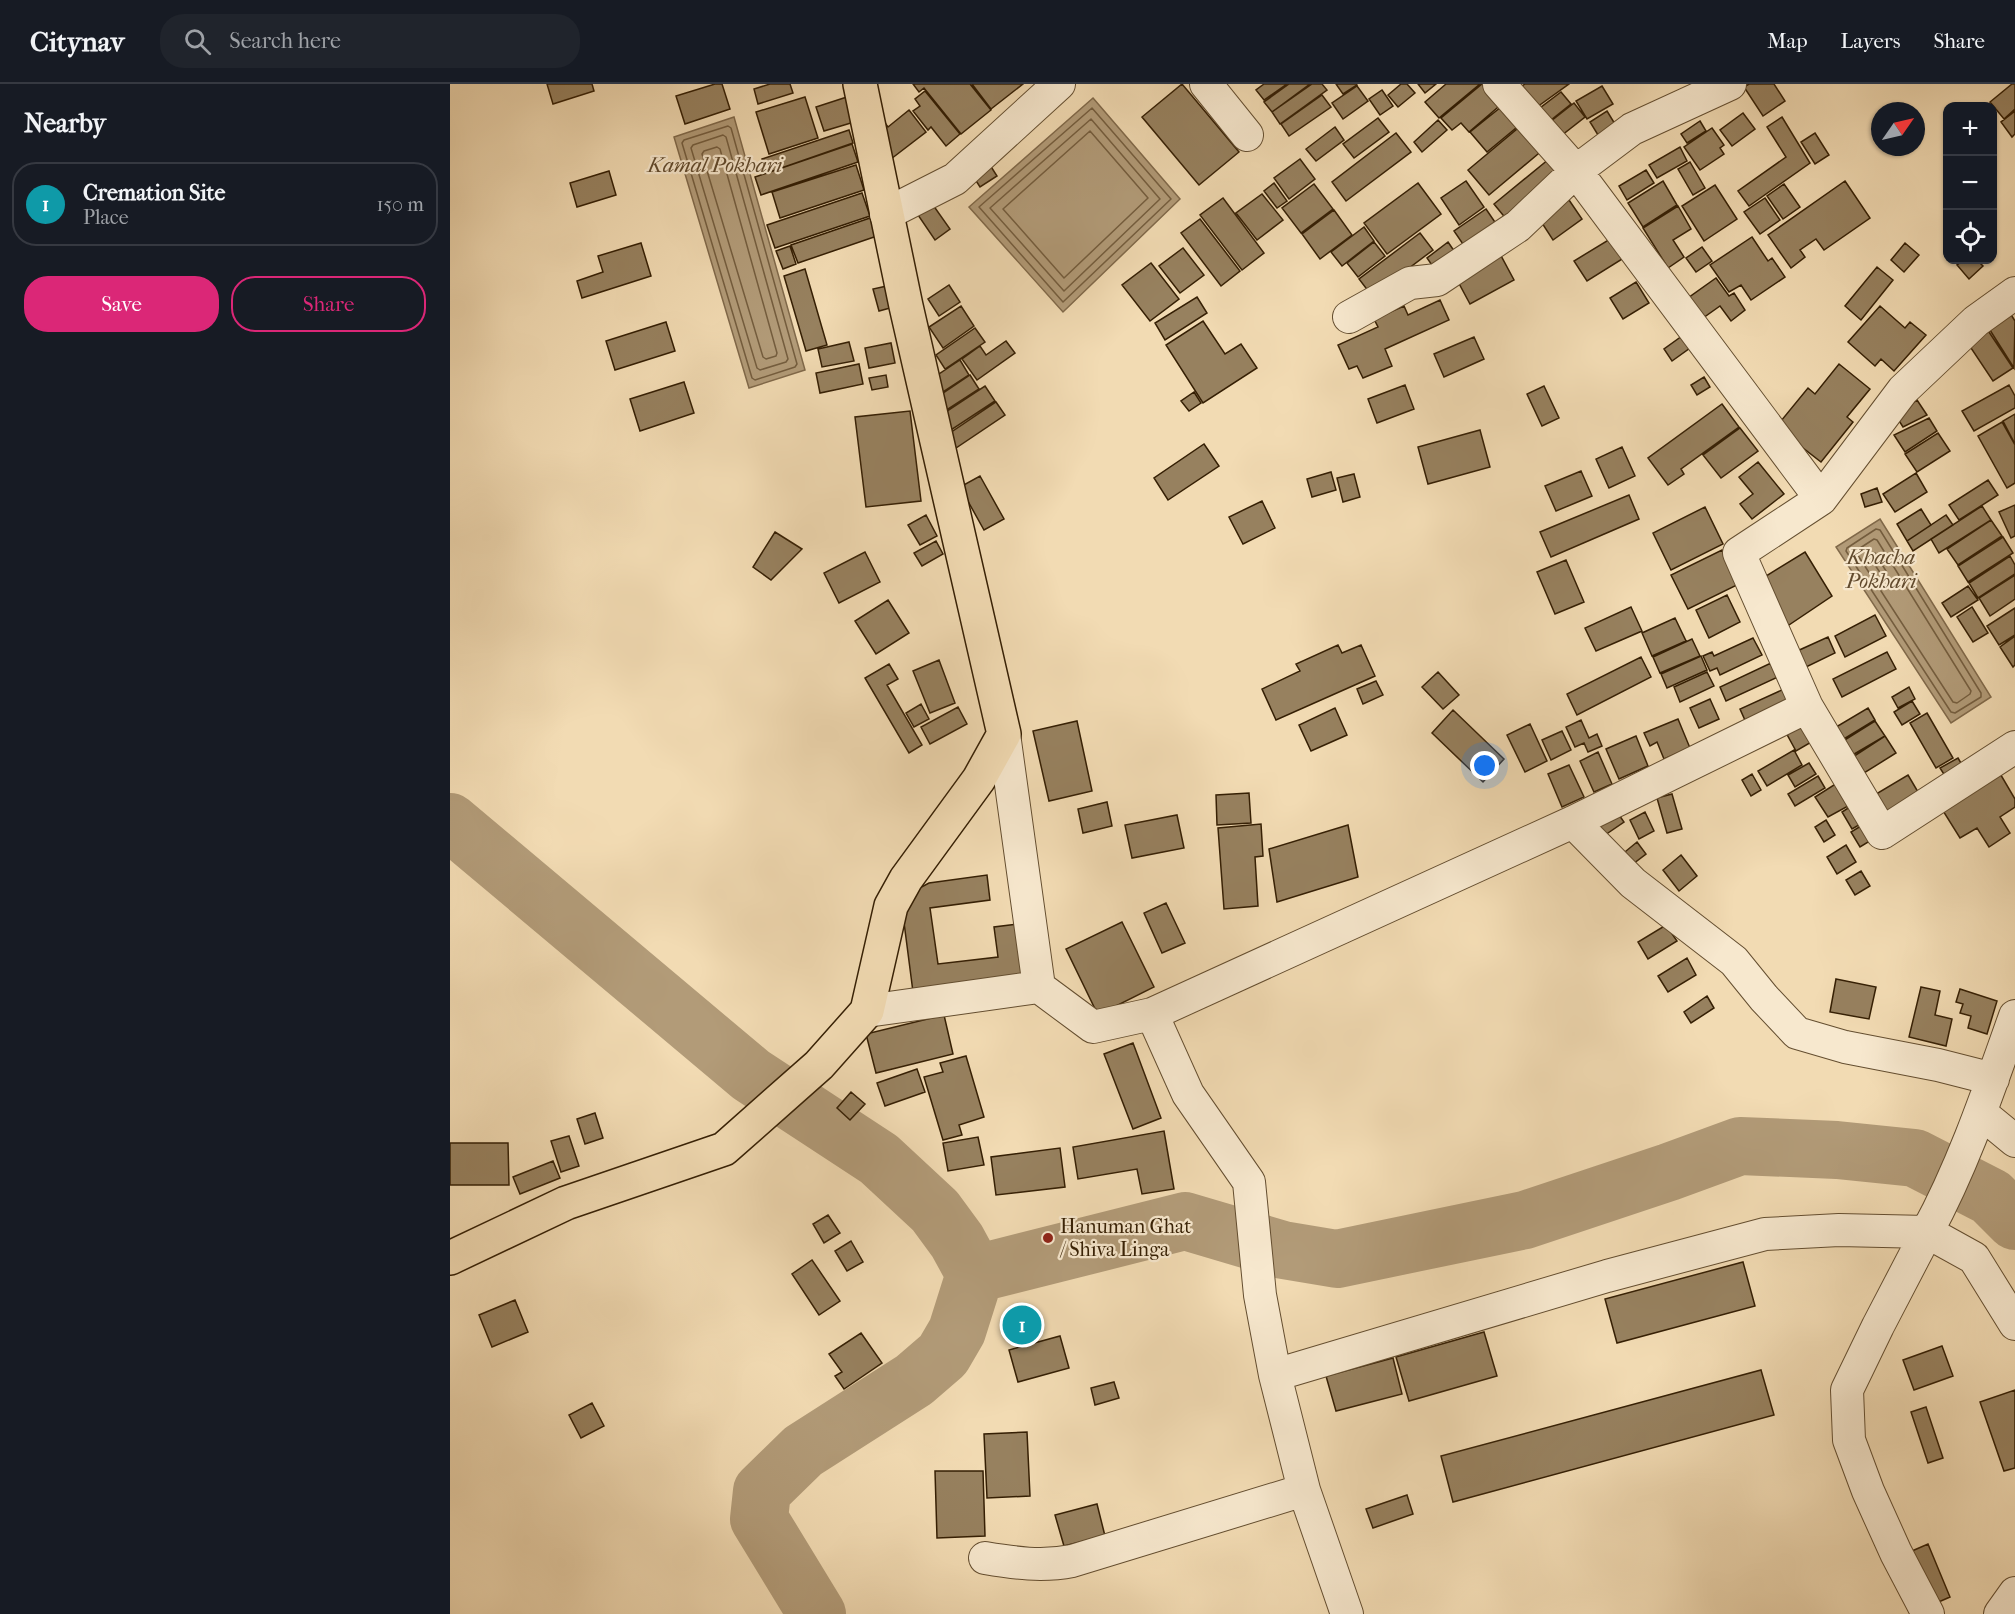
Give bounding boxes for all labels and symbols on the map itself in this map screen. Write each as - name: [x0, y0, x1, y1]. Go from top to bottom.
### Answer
- north arrow: [1871, 102, 1925, 156]
- water label: Kamal Pokhari: [646, 153, 784, 177]
- water label: Khacha Pokhari: [1845, 545, 1918, 593]
- your location: [1470, 751, 1499, 780]
- place label: Hanuman Ghat / Shiva Linga: [1059, 1215, 1191, 1261]
- marker: Hanuman Ghat / Shiva Linga: [1041, 1231, 1055, 1245]
- pin: 1: [1002, 1302, 1042, 1348]

